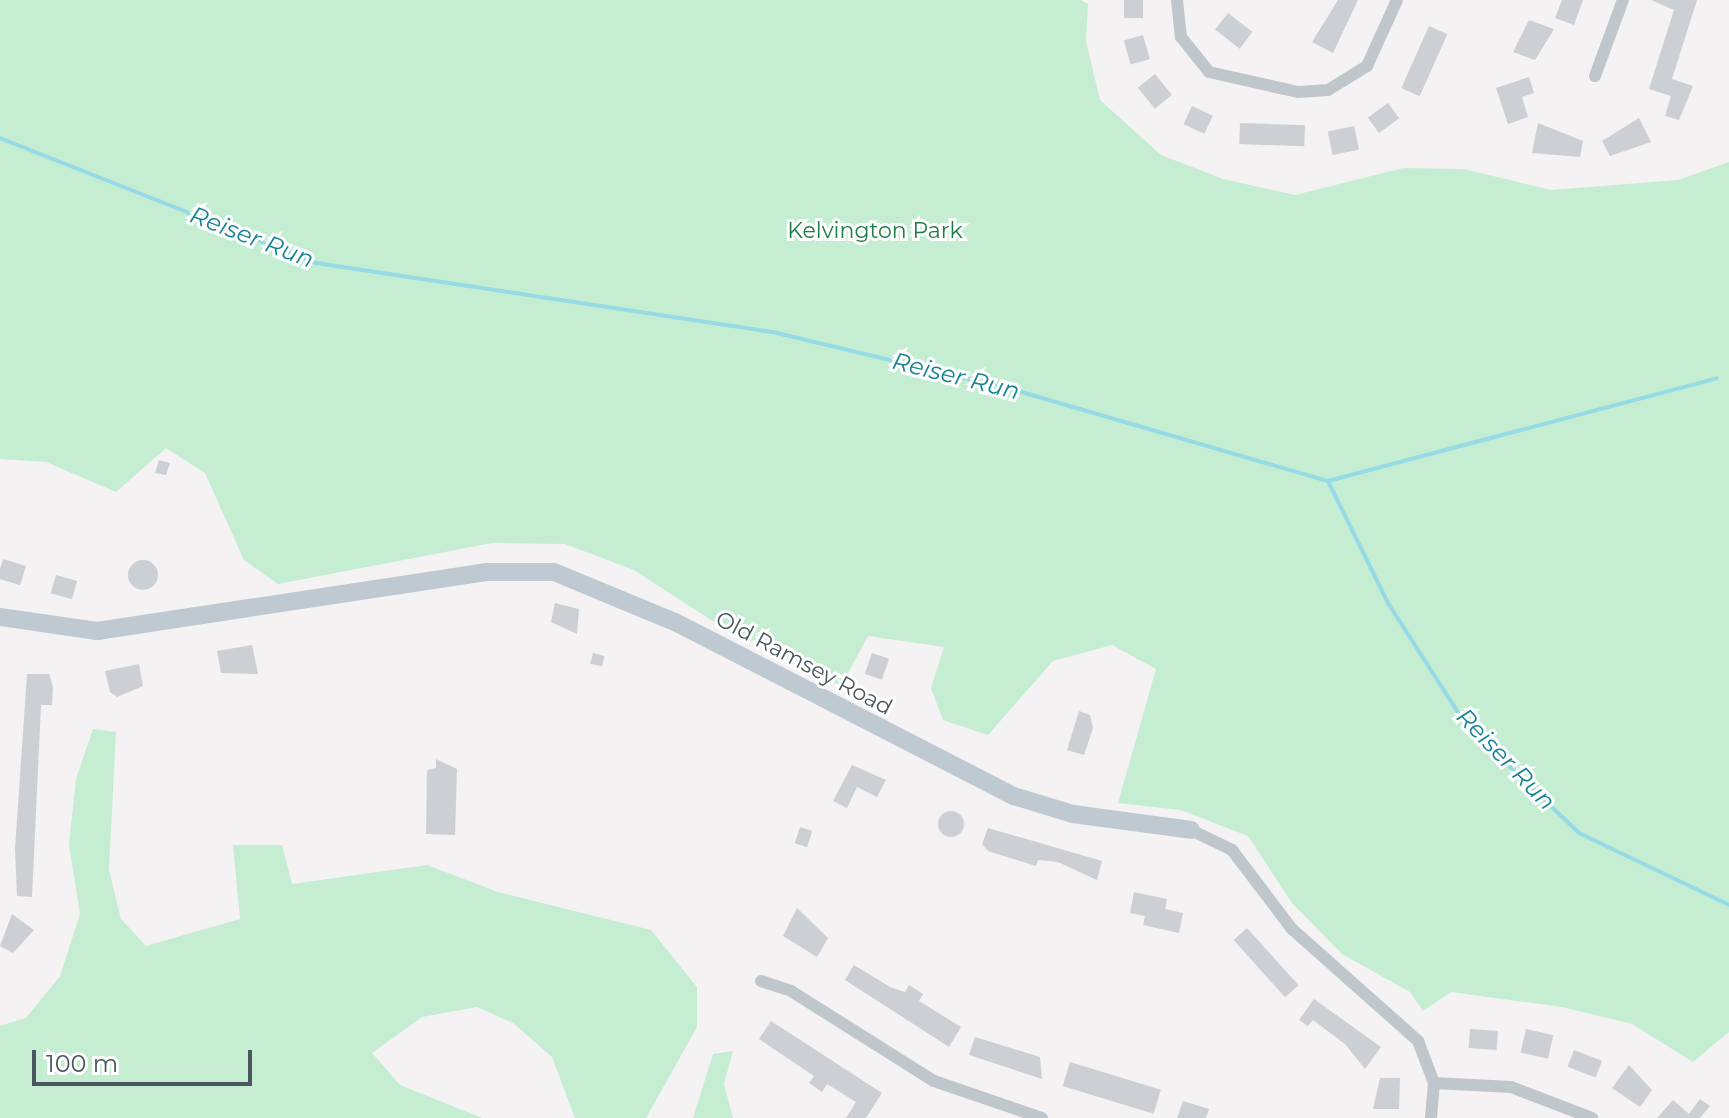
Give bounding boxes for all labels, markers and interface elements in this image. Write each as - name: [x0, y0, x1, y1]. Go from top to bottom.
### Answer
- water label: Reiser Run: [186, 200, 318, 274]
- park label: Kelvington Park: [787, 218, 963, 244]
- water label: Reiser Run: [889, 346, 1023, 406]
- street label: Old Ramsey Road: [711, 605, 897, 721]
- water label: Reiser Run: [1450, 702, 1562, 816]
- scale bar: [36, 1034, 256, 1084]
- text: 100 m: [46, 1049, 118, 1078]

